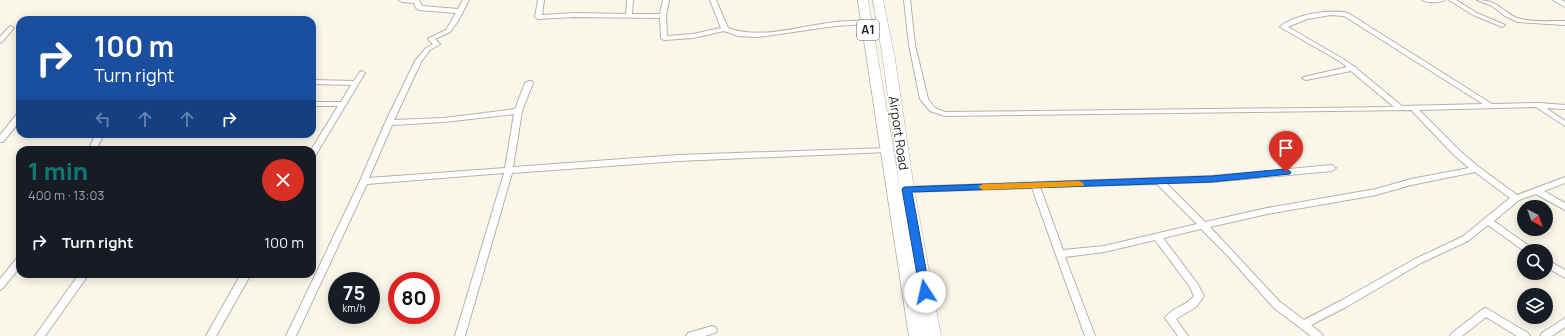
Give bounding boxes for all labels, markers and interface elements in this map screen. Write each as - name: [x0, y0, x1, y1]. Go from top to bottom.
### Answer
- road number: A1: [857, 20, 879, 40]
- text: 100 m: [94, 27, 174, 65]
- icon: right: [28, 32, 80, 84]
- text: Turn right: [94, 63, 175, 87]
- street label: Airport Road: [885, 95, 913, 171]
- icon: left: [92, 108, 114, 130]
- icon: ahead: [134, 108, 156, 130]
- icon: ahead: [176, 108, 198, 130]
- icon: right: [218, 108, 240, 130]
- pin: [1269, 131, 1303, 172]
- icon: arrive: [1275, 137, 1297, 159]
- text: 1 min: [28, 154, 88, 187]
- button: close: [262, 159, 304, 201]
- text: 400 m · 13:03: [28, 186, 105, 204]
- north arrow: [1517, 200, 1553, 236]
- map controls: [1517, 200, 1553, 324]
- icon: right: [28, 231, 50, 253]
- text: Turn right: [62, 232, 133, 253]
- text: 100 m: [264, 232, 304, 253]
- button: search: [1517, 244, 1553, 280]
- position arrow: [904, 271, 946, 313]
- speed limit sign: 80: [388, 272, 440, 324]
- text: 75: [343, 279, 365, 306]
- button: layers: [1517, 288, 1553, 324]
- text: km/h: [342, 301, 366, 315]

